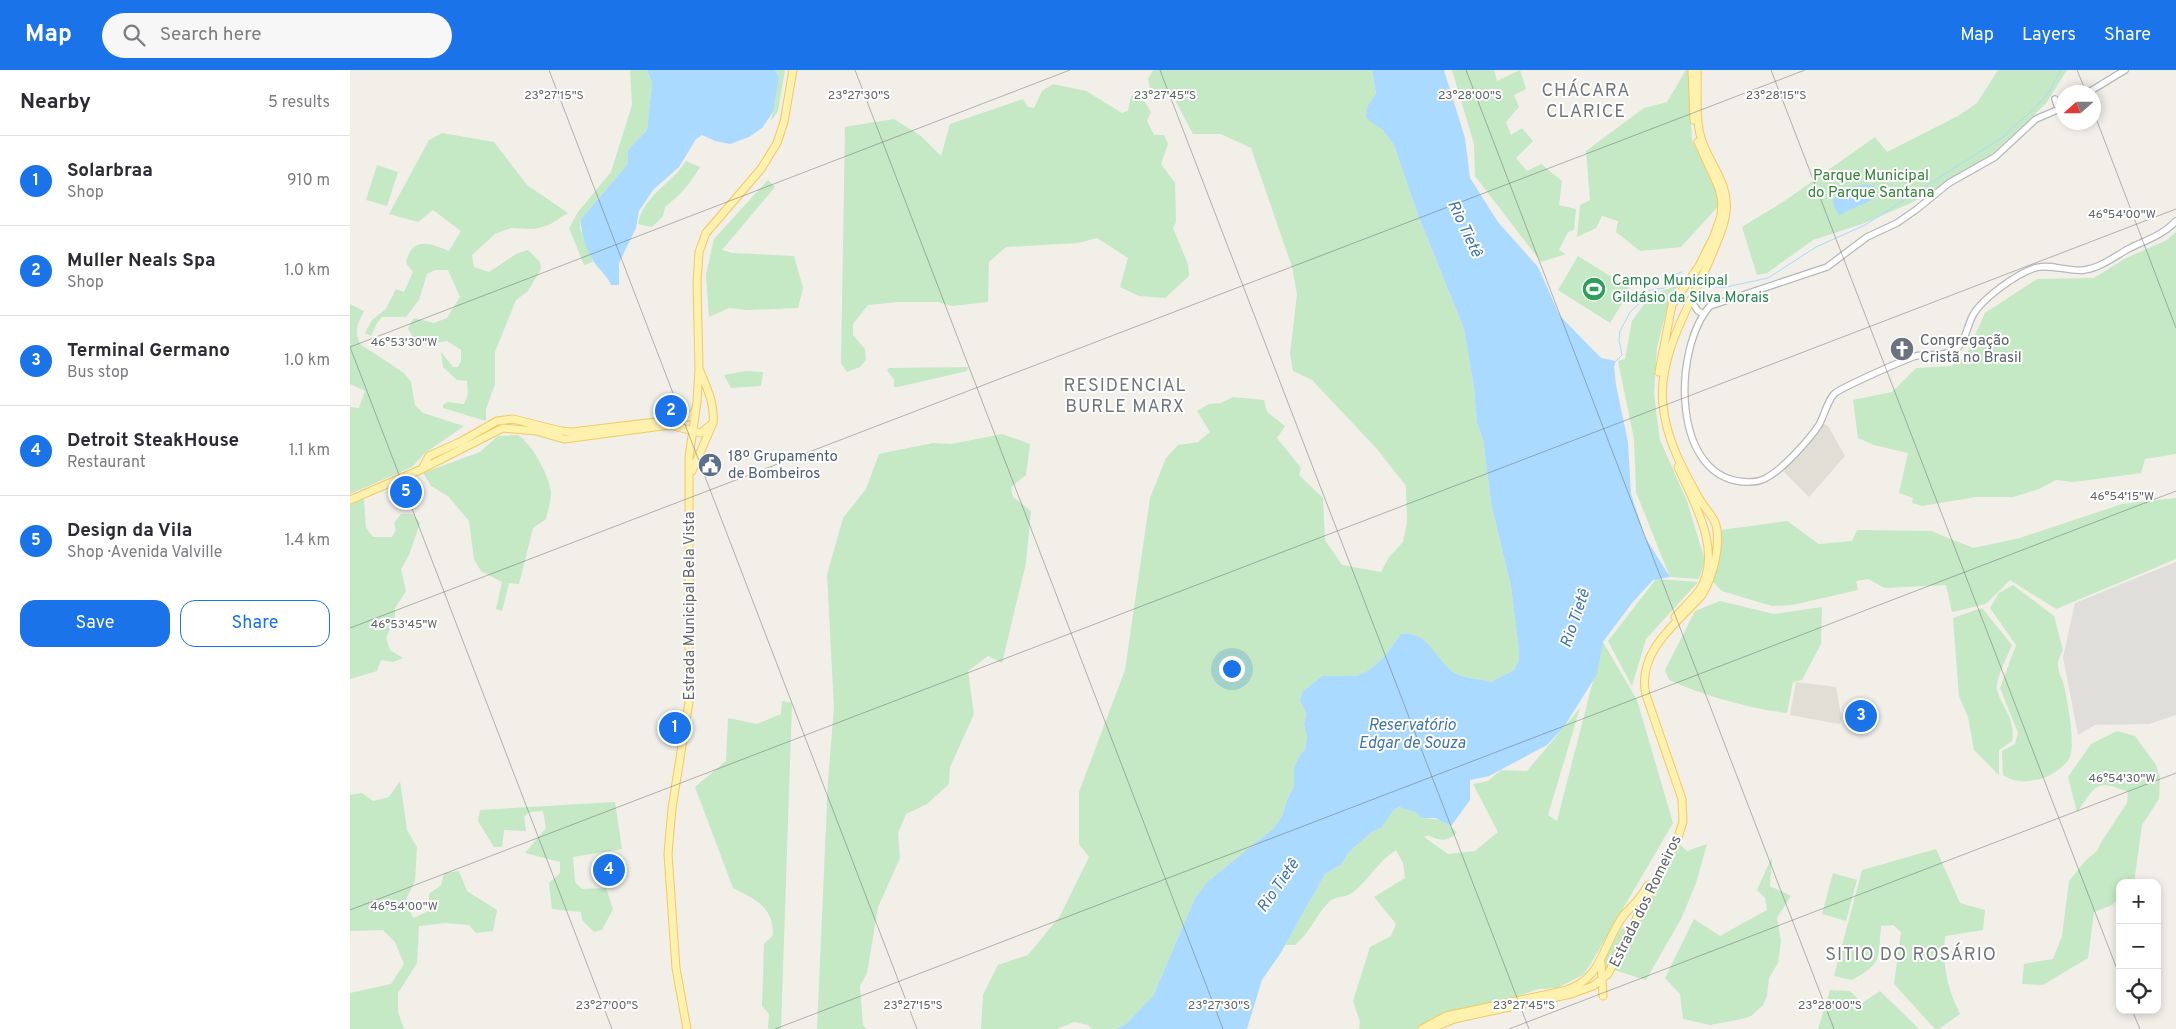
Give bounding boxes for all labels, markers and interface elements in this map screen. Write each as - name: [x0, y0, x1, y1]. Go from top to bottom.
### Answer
- search box: [102, 13, 452, 58]
- text: Map: [25, 20, 72, 50]
- icon: search: [120, 21, 148, 49]
- text: Search here: [160, 23, 261, 47]
- text: Map: [1960, 24, 1994, 47]
- text: Layers: [2022, 24, 2076, 47]
- text: Share: [2104, 24, 2151, 47]
- district label: CHÁCARA CLARICE: [1541, 78, 1631, 124]
- north arrow: [2056, 85, 2101, 130]
- text: 23°27'15"S: [524, 88, 584, 104]
- text: 23°27'30"S: [828, 88, 890, 104]
- text: 23°27'45"S: [1134, 88, 1196, 104]
- text: 23°28'00"S: [1438, 88, 1502, 104]
- text: 23°28'15"S: [1746, 88, 1806, 104]
- text: Nearby: [20, 89, 91, 116]
- text: 5 results: [268, 93, 330, 113]
- text: Solarbraa: [67, 159, 153, 183]
- park label: Parque Municipal do Parque Santana: [1808, 167, 1934, 203]
- text: 1: [33, 171, 39, 191]
- text: 910 m: [287, 171, 330, 191]
- text: Shop: [67, 183, 104, 203]
- water label: Rio Tietê: [1442, 197, 1486, 261]
- text: 46°54'00"W: [2088, 207, 2156, 223]
- text: Muller Neals Spa: [67, 249, 216, 273]
- text: 2: [31, 261, 41, 281]
- text: 1.0 km: [284, 261, 330, 281]
- place label: Campo Municipal Gildásio da Silva Morais: [1612, 272, 1769, 308]
- text: Shop: [67, 273, 104, 293]
- sports icon: Campo Municipal Gildásio da Silva Morais: [1581, 276, 1607, 302]
- place label: Congregação Cristã no Brasil: [1920, 332, 2022, 368]
- text: 46°53'30"W: [371, 335, 437, 351]
- church icon: Congregação Cristã no Brasil: [1889, 336, 1915, 362]
- text: Terminal Germano: [67, 339, 230, 363]
- text: 3: [31, 351, 41, 371]
- text: 1.0 km: [284, 351, 330, 371]
- text: Bus stop: [67, 363, 129, 383]
- district label: RESIDENCIAL BURLE MARX: [1063, 375, 1187, 419]
- pin: 2: [655, 392, 687, 430]
- text: Detroit SteakHouse: [67, 429, 239, 453]
- text: 4: [31, 441, 41, 461]
- text: 1.1 km: [289, 441, 330, 461]
- place label: 18º Grupamento de Bombeiros: [728, 448, 838, 484]
- public building icon: 18º Grupamento de Bombeiros: [697, 452, 723, 478]
- text: Restaurant: [67, 453, 146, 473]
- pin: 5: [390, 473, 422, 511]
- text: 46°54'15"W: [2090, 489, 2154, 505]
- street label: Estrada Municipal Bela Vista: [681, 511, 700, 701]
- text: Design da Vila: [67, 519, 192, 543]
- text: 5: [31, 531, 41, 551]
- text: 1.4 km: [285, 531, 330, 551]
- text: Shop · Avenida Valville: [67, 543, 222, 563]
- water label: Rio Tietê: [1557, 586, 1595, 650]
- button: Save: [20, 600, 170, 647]
- button: Share: [180, 600, 330, 647]
- text: 46°53'45"W: [371, 617, 437, 633]
- your location: [1219, 656, 1245, 682]
- pin: 3: [1845, 697, 1877, 735]
- pin: 1: [659, 709, 691, 747]
- water label: Reservatório Edgar de Souza: [1358, 716, 1466, 754]
- text: 46°54'30"W: [2089, 771, 2155, 787]
- street label: Estrada dos Romeiros: [1606, 832, 1687, 971]
- pin: 4: [593, 851, 625, 889]
- water label: Rio Tietê: [1253, 855, 1305, 917]
- map controls: [2116, 879, 2161, 1014]
- button: +: [2116, 879, 2161, 924]
- text: 46°54'00"W: [370, 899, 438, 915]
- button: −: [2116, 924, 2161, 969]
- district label: SITIO DO ROSÁRIO: [1825, 942, 1997, 967]
- button: locate: [2116, 969, 2161, 1014]
- text: 23°27'00"S: [576, 998, 638, 1014]
- text: 23°27'15"S: [883, 998, 943, 1014]
- text: 23°27'30"S: [1188, 998, 1250, 1014]
- text: 23°27'45"S: [1493, 998, 1555, 1014]
- text: 23°28'00"S: [1798, 998, 1862, 1014]

